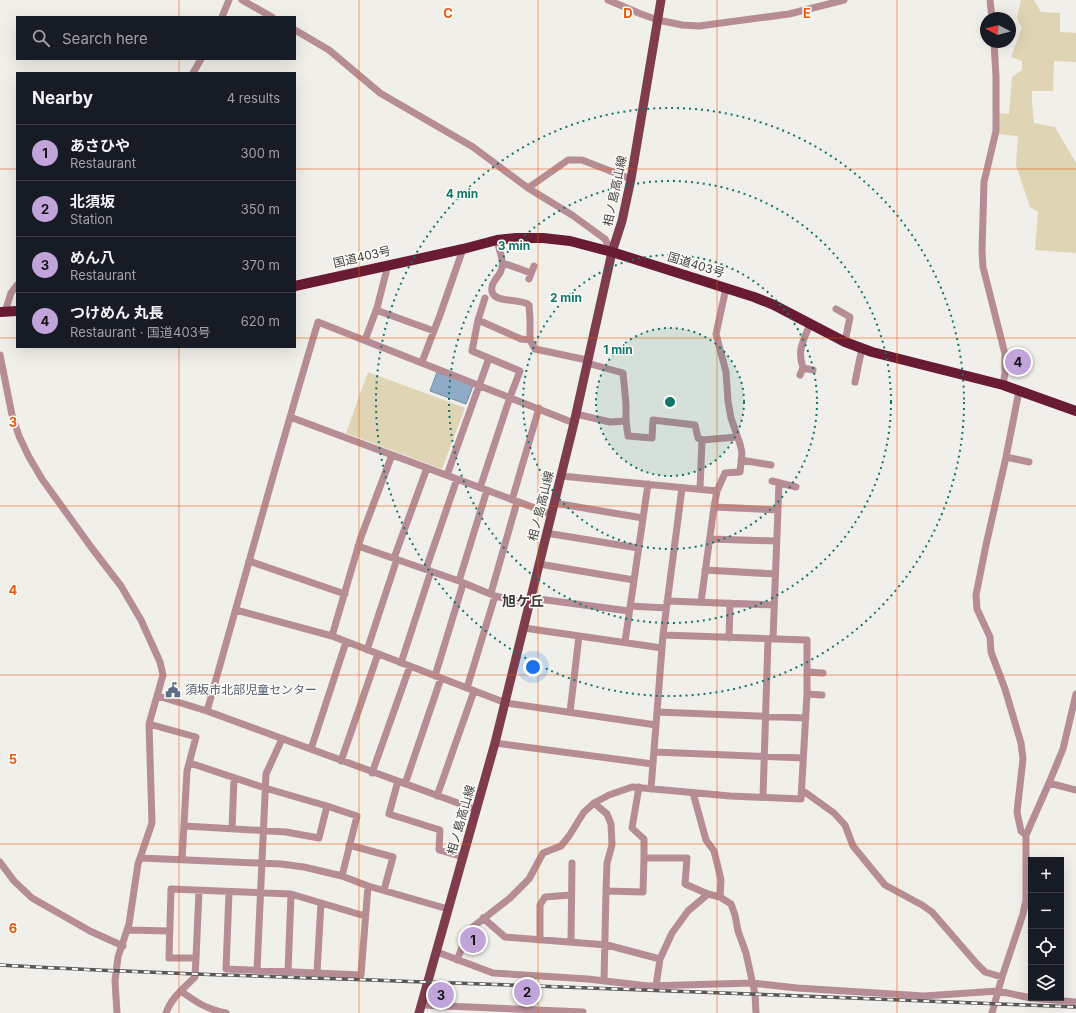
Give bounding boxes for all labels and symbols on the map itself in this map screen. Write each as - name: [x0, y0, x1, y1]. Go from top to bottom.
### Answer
- text: C: [443, 5, 453, 21]
- text: D: [623, 5, 633, 21]
- text: E: [803, 5, 811, 21]
- north arrow: [980, 12, 1016, 48]
- street label: 相ノ島高山線: [600, 154, 629, 228]
- text: 4 min: [446, 186, 478, 201]
- text: 3 min: [498, 238, 530, 253]
- street label: 国道403号: [332, 243, 392, 270]
- street label: 国道403号: [666, 249, 726, 280]
- text: 2 min: [550, 290, 582, 305]
- text: 1 min: [603, 342, 633, 357]
- pin: 4: [1005, 347, 1031, 377]
- centre of rings: [663, 395, 677, 409]
- text: 3: [9, 414, 17, 430]
- street label: 相ノ島高山線: [525, 469, 557, 543]
- text: 4: [9, 582, 18, 598]
- district label: 旭ケ丘: [502, 592, 544, 609]
- your location: [523, 657, 543, 677]
- public building icon: 須坂市北部児童センター: [164, 681, 182, 699]
- place label: 須坂市北部児童センター: [185, 682, 317, 697]
- text: 5: [9, 751, 17, 767]
- street label: 相ノ島高山線: [443, 783, 478, 857]
- text: 6: [9, 920, 17, 936]
- pin: 1: [460, 925, 486, 955]
- pin: 2: [514, 977, 540, 1007]
- pin: 3: [428, 980, 454, 1010]

